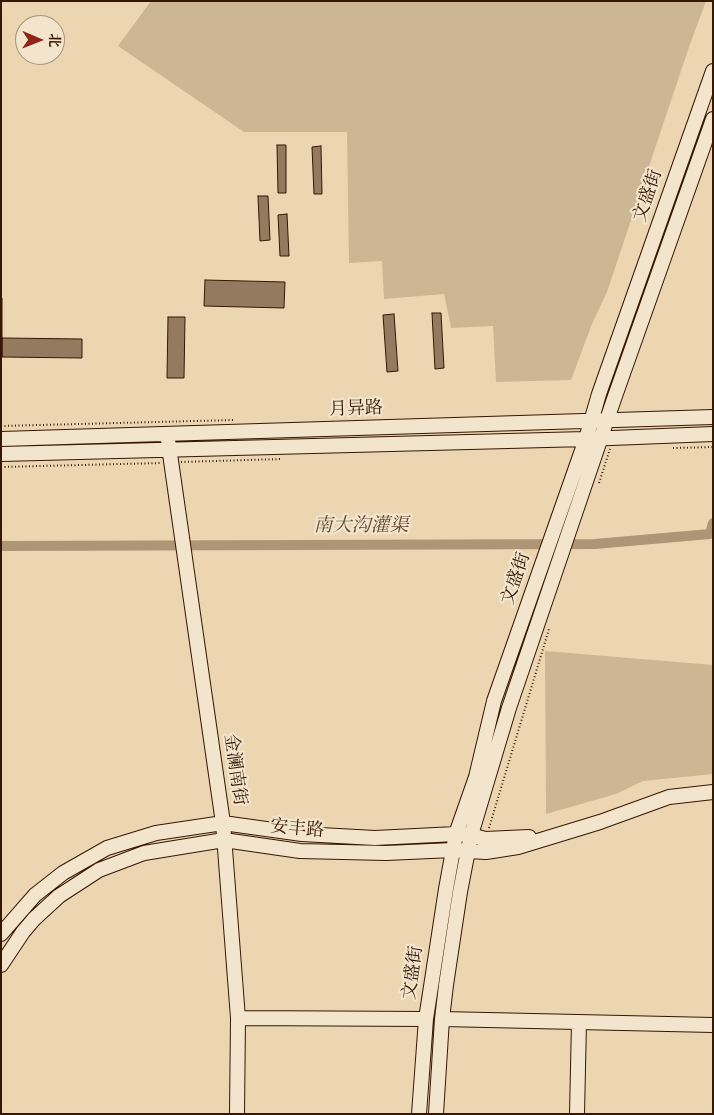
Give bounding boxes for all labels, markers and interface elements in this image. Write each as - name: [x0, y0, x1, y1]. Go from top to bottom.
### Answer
- north arrow: [15, 15, 65, 65]
- text: 北: [45, 33, 63, 47]
- street label: 文盛街: [630, 167, 668, 225]
- street label: 月异路: [329, 398, 383, 422]
- water label: 南大沟灌渠: [314, 516, 408, 538]
- street label: 文盛街: [498, 550, 536, 608]
- street label: 金澜南街: [218, 733, 250, 807]
- street label: 安丰路: [269, 817, 325, 843]
- street label: 文盛街: [400, 945, 428, 1001]

